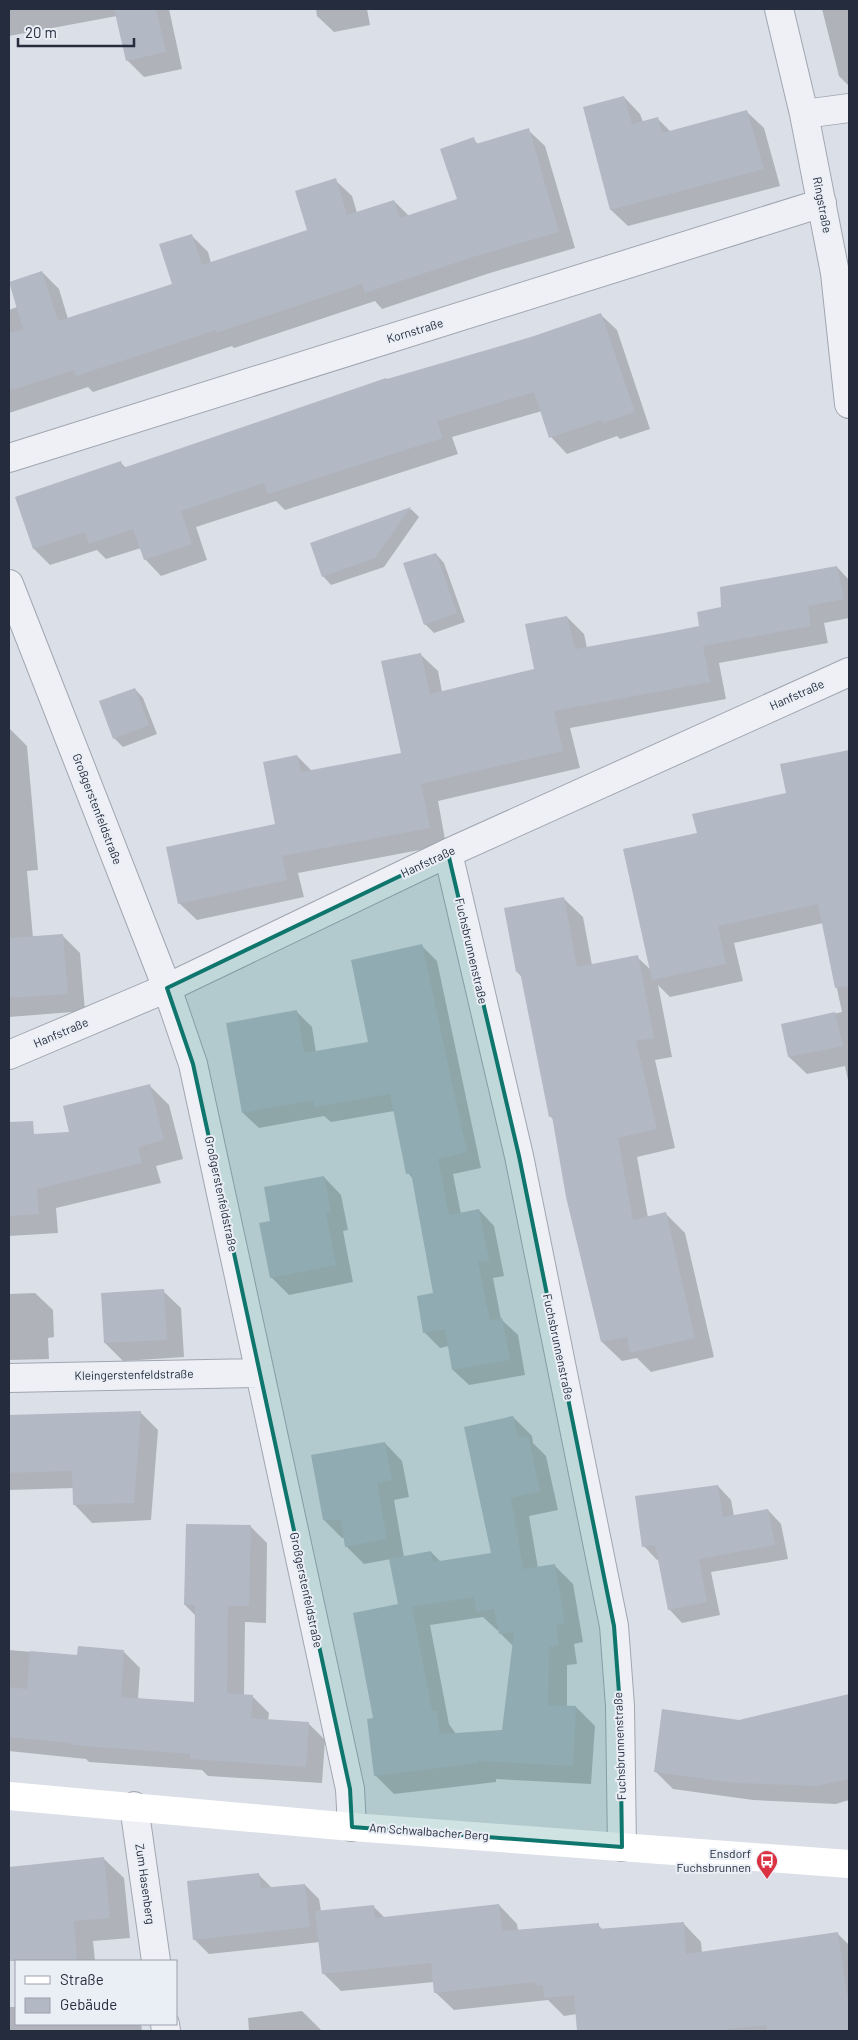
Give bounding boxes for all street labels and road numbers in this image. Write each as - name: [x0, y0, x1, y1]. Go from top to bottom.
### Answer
- street label: Ringstraße: [811, 176, 835, 234]
- street label: Kornstraße: [385, 315, 445, 345]
- street label: Hanfstraße: [767, 676, 826, 712]
- street label: Großgerstenfeldstraße: [70, 751, 126, 866]
- street label: Hanfstraße: [398, 842, 457, 880]
- street label: Fuchsbrunnenstraße: [453, 896, 491, 1005]
- street label: Hanfstraße: [31, 1014, 90, 1050]
- street label: Großgerstenfeldstraße: [203, 1135, 241, 1253]
- street label: Fuchsbrunnenstraße: [541, 1292, 577, 1401]
- street label: Kleingerstenfeldstraße: [74, 1366, 194, 1382]
- street label: Großgerstenfeldstraße: [288, 1531, 326, 1649]
- street label: Fuchsbrunnenstraße: [610, 1692, 628, 1800]
- street label: Am Schwalbacher Berg: [369, 1820, 489, 1842]
- street label: Zum Hasenberg: [133, 1843, 159, 1925]

